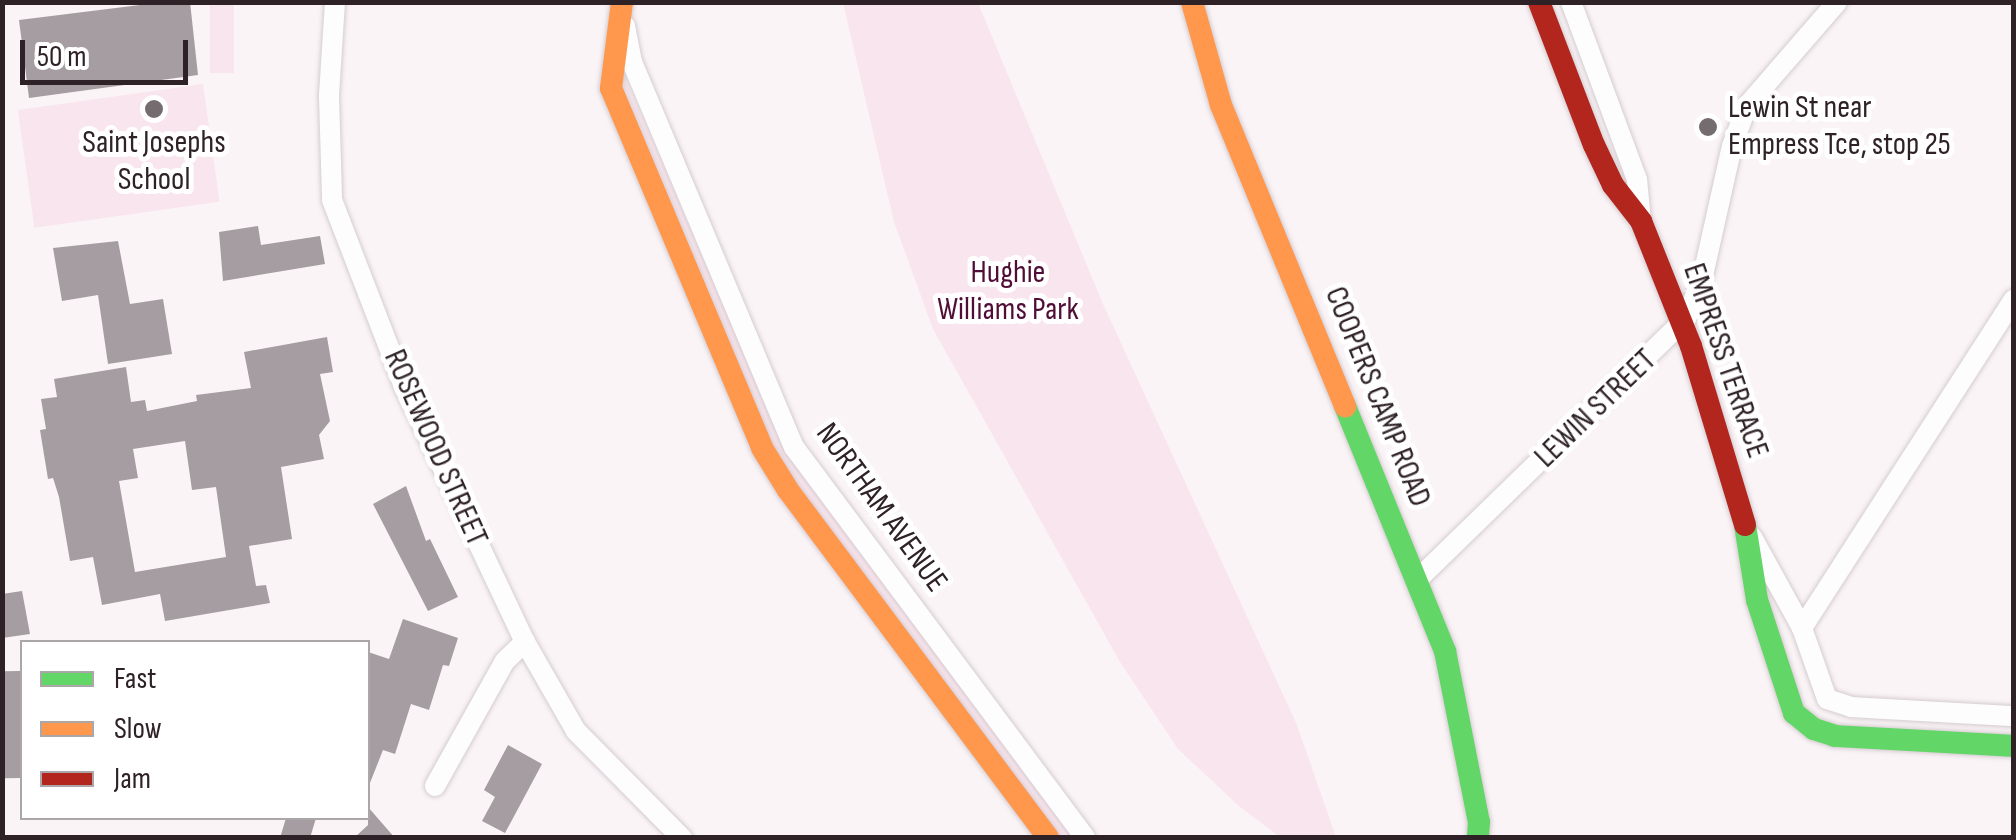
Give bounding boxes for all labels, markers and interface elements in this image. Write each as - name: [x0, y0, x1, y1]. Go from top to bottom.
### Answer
- scale bar: [25, 20, 192, 82]
- text: 50 m: [37, 39, 86, 75]
- place label: Lewin St near Empress Tce, stop 25: [1728, 90, 1950, 165]
- marker: Saint Josephs School: [143, 98, 165, 120]
- marker: Lewin St near Empress Tce, stop 25: [1697, 116, 1719, 138]
- place label: Saint Josephs School: [82, 125, 226, 200]
- park label: Hughie Williams Park: [937, 255, 1079, 330]
- street label: EMPRESS TERRACE: [1674, 259, 1776, 463]
- street label: COOPERS CAMP ROAD: [1315, 281, 1439, 513]
- street label: LEWIN STREET: [1527, 342, 1665, 476]
- street label: ROSEWOOD STREET: [375, 344, 495, 552]
- street label: NORTHAM AVENUE: [807, 416, 955, 600]
- legend: [20, 640, 370, 820]
- text: Fast: [114, 661, 156, 697]
- text: Slow: [114, 711, 162, 747]
- text: Jam: [114, 761, 151, 797]

